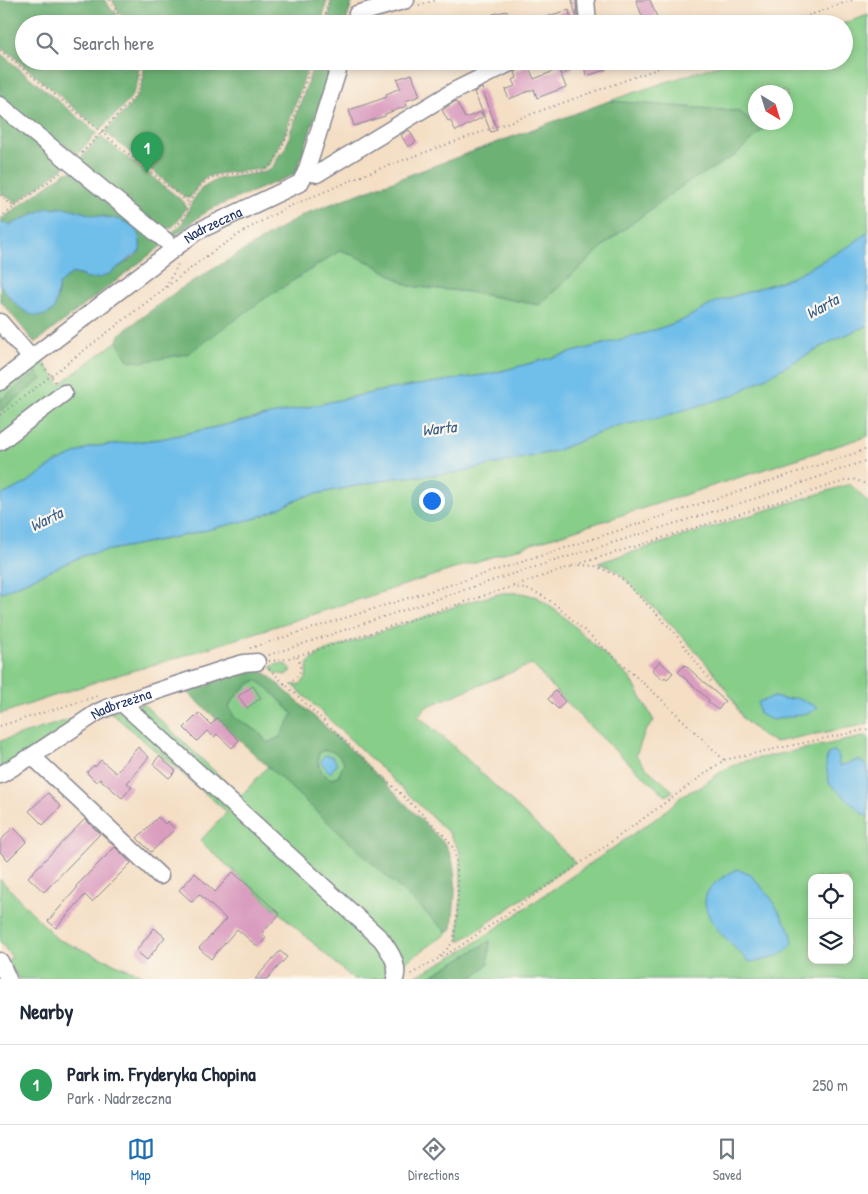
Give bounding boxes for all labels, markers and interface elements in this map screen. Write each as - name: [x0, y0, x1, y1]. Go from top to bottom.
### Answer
- search box: [15, 15, 853, 70]
- icon: search: [33, 29, 61, 57]
- text: Search here: [73, 30, 154, 56]
- north arrow: [748, 85, 793, 130]
- pin: 1: [131, 132, 163, 173]
- street label: Nadrzeczna: [179, 201, 245, 248]
- water label: Warta: [802, 287, 844, 324]
- water label: Warta: [421, 415, 459, 441]
- your location: [419, 488, 445, 514]
- water label: Warta: [26, 501, 68, 537]
- street label: Nadbrzeżna: [86, 683, 154, 724]
- map controls: [808, 874, 853, 964]
- button: locate: [808, 874, 853, 919]
- button: layers: [808, 919, 853, 964]
- text: Nearby: [20, 997, 73, 1026]
- text: Park im. Fryderyka Chopina: [67, 1061, 256, 1087]
- text: 1: [33, 1074, 39, 1096]
- text: 250 m: [812, 1074, 848, 1096]
- text: Park · Nadrzeczna: [67, 1087, 171, 1109]
- tab: Map: [127, 1135, 155, 1184]
- tab: Directions: [408, 1135, 459, 1184]
- tab: Saved: [713, 1135, 741, 1184]

